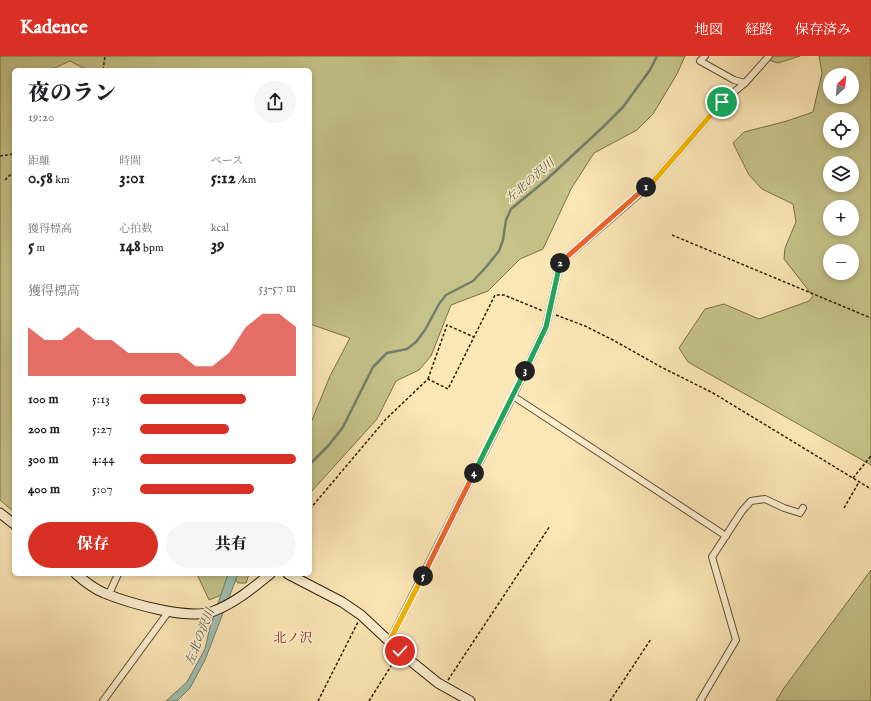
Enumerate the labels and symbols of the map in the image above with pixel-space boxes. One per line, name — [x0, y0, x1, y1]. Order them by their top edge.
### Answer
north arrow — [823, 68, 859, 104]
pin — [705, 85, 739, 119]
water label: 左北の沢川 — [502, 154, 559, 206]
pin: 1 — [636, 177, 656, 197]
pin: 2 — [550, 253, 570, 273]
pin: 3 — [515, 361, 535, 381]
pin: 4 — [464, 463, 484, 483]
pin: 5 — [413, 566, 433, 586]
water label: 左北の沢川 — [182, 604, 218, 668]
district label: 北ノ沢 — [273, 630, 313, 647]
pin — [383, 634, 417, 668]

